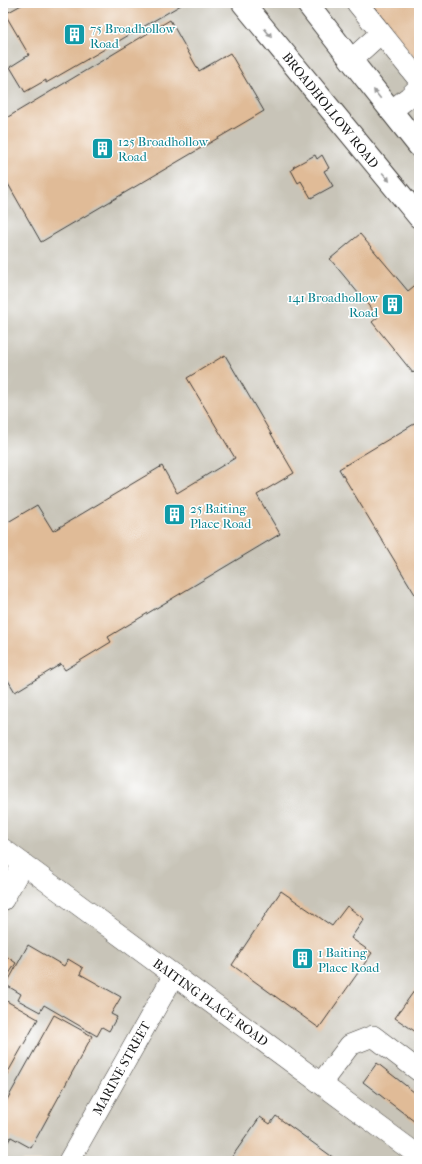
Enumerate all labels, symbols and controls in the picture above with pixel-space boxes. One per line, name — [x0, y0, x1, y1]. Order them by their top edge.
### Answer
place label: 75 Broadhollow Road — [90, 21, 175, 51]
building icon: 75 Broadhollow Road — [61, 22, 87, 48]
one-way arrow — [264, 28, 273, 39]
street label: BROADHOLLOW ROAD — [279, 49, 382, 171]
one-way arrow — [373, 88, 382, 99]
place label: 125 Broadhollow Road — [118, 134, 208, 164]
building icon: 125 Broadhollow Road — [89, 135, 115, 161]
one-way arrow — [382, 171, 391, 182]
place label: 141 Broadhollow Road — [288, 290, 379, 320]
building icon: 141 Broadhollow Road — [380, 291, 406, 317]
place label: 25 Baiting Place Road — [190, 501, 252, 531]
building icon: 25 Baiting Place Road — [161, 502, 187, 528]
place label: 1 Baiting Place Road — [318, 945, 380, 975]
building icon: 1 Baiting Place Road — [289, 946, 315, 972]
street label: BAITING PLACE ROAD — [150, 956, 271, 1049]
street label: MARINE STREET — [89, 1019, 154, 1118]

